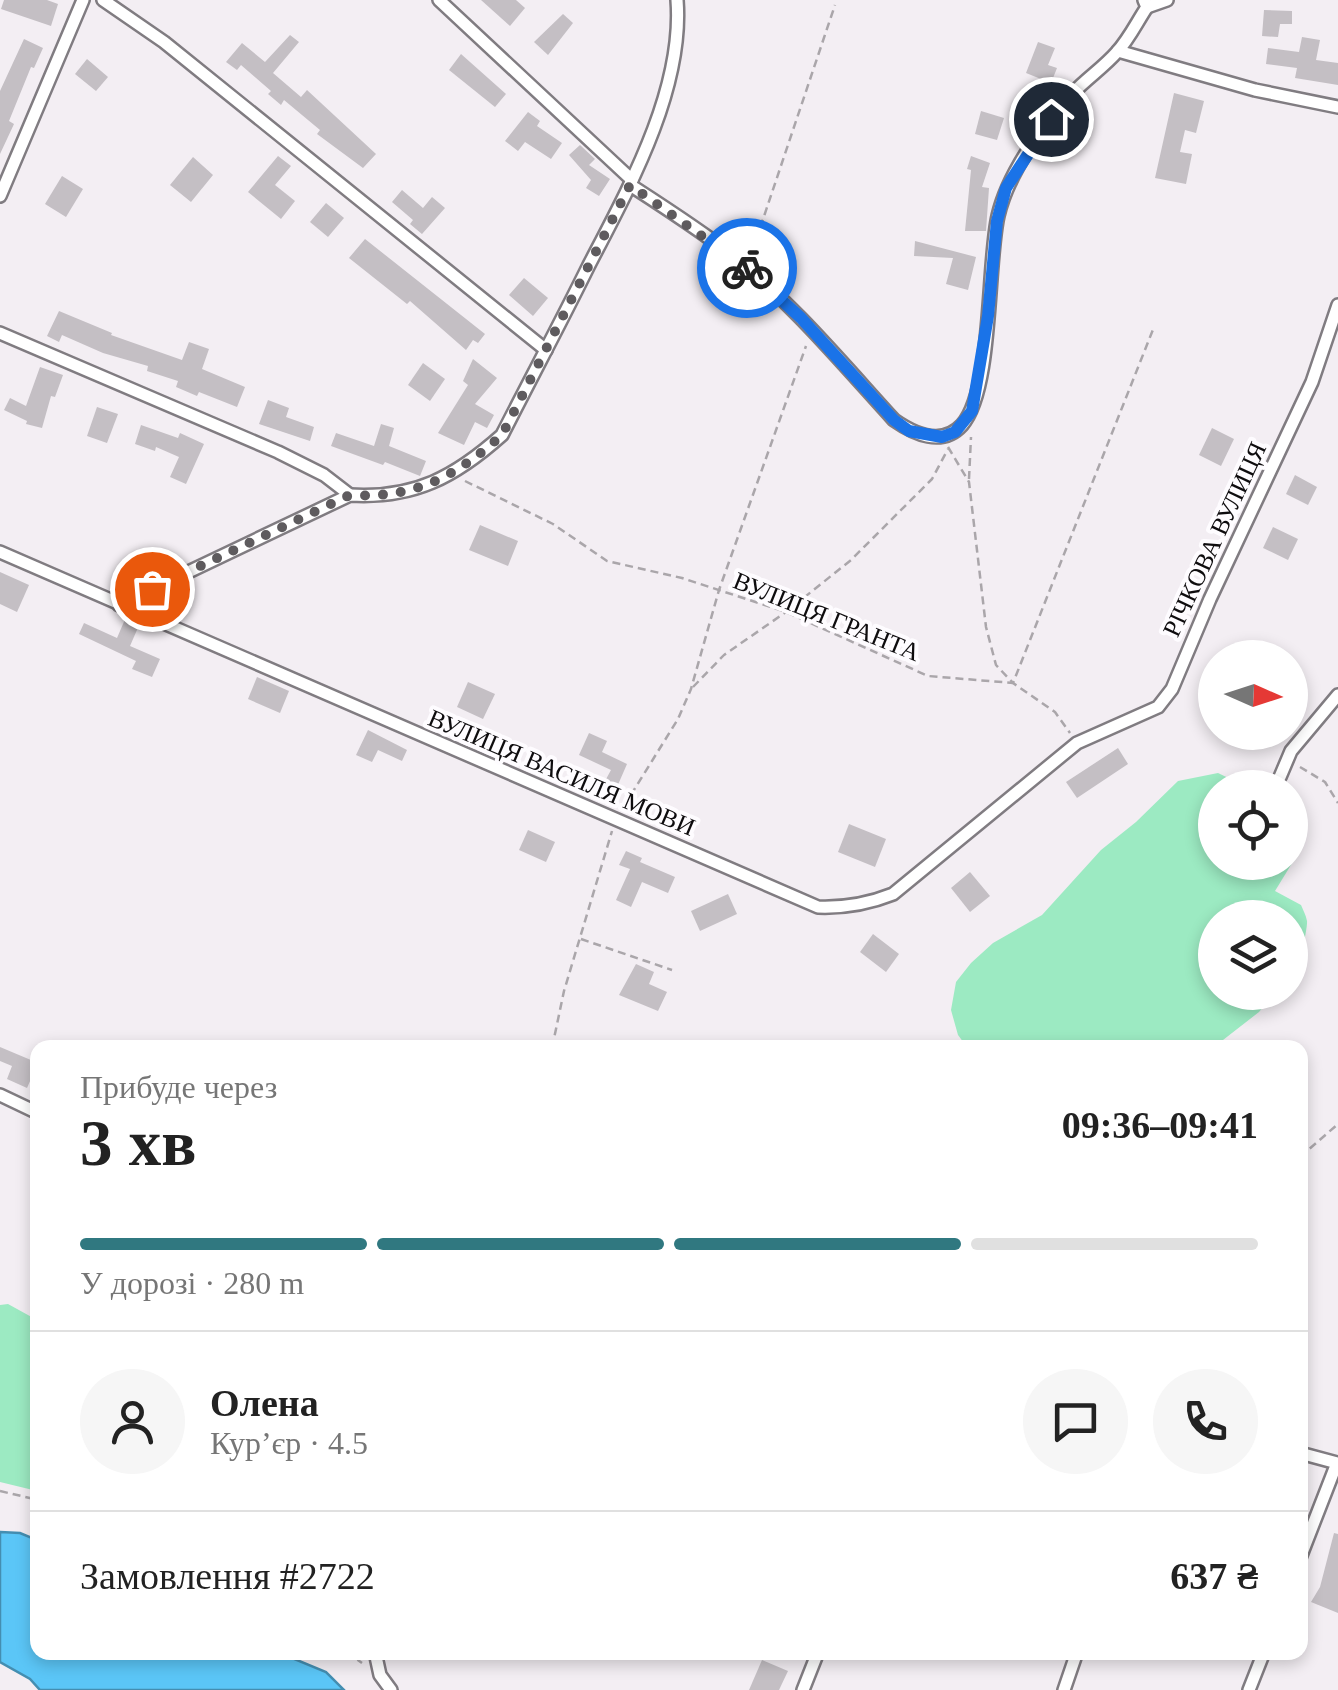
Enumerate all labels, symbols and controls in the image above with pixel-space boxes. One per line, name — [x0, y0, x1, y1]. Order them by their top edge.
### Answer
pin — [1009, 77, 1094, 162]
icon: home — [1024, 92, 1079, 147]
courier — [697, 218, 797, 318]
icon: bike — [720, 241, 775, 296]
street label: РІЧКОВА ВУЛИЦЯ — [1158, 438, 1271, 641]
pin — [110, 547, 195, 632]
icon: bag — [125, 562, 180, 617]
street label: ВУЛИЦЯ ГРАНТА — [730, 567, 924, 666]
north arrow — [1198, 640, 1308, 750]
map controls — [1198, 640, 1308, 1010]
street label: ВУЛИЦЯ ВАСИЛЯ МОВИ — [424, 704, 699, 841]
button: locate — [1198, 770, 1308, 880]
button: layers — [1198, 900, 1308, 1010]
text: Прибуде через — [80, 1069, 277, 1105]
text: 09:36–09:41 — [1062, 1104, 1258, 1146]
text: 3 хв — [80, 1107, 196, 1179]
text: У дорозі · 280 m — [80, 1265, 304, 1301]
button: person — [80, 1369, 185, 1474]
button: chat — [1023, 1369, 1128, 1474]
button: phone — [1153, 1369, 1258, 1474]
text: Олена — [210, 1382, 319, 1424]
text: Кур’єр · 4.5 — [210, 1425, 368, 1461]
text: Замовлення #2722 — [80, 1555, 375, 1597]
text: 637 ₴ — [1170, 1555, 1258, 1597]

